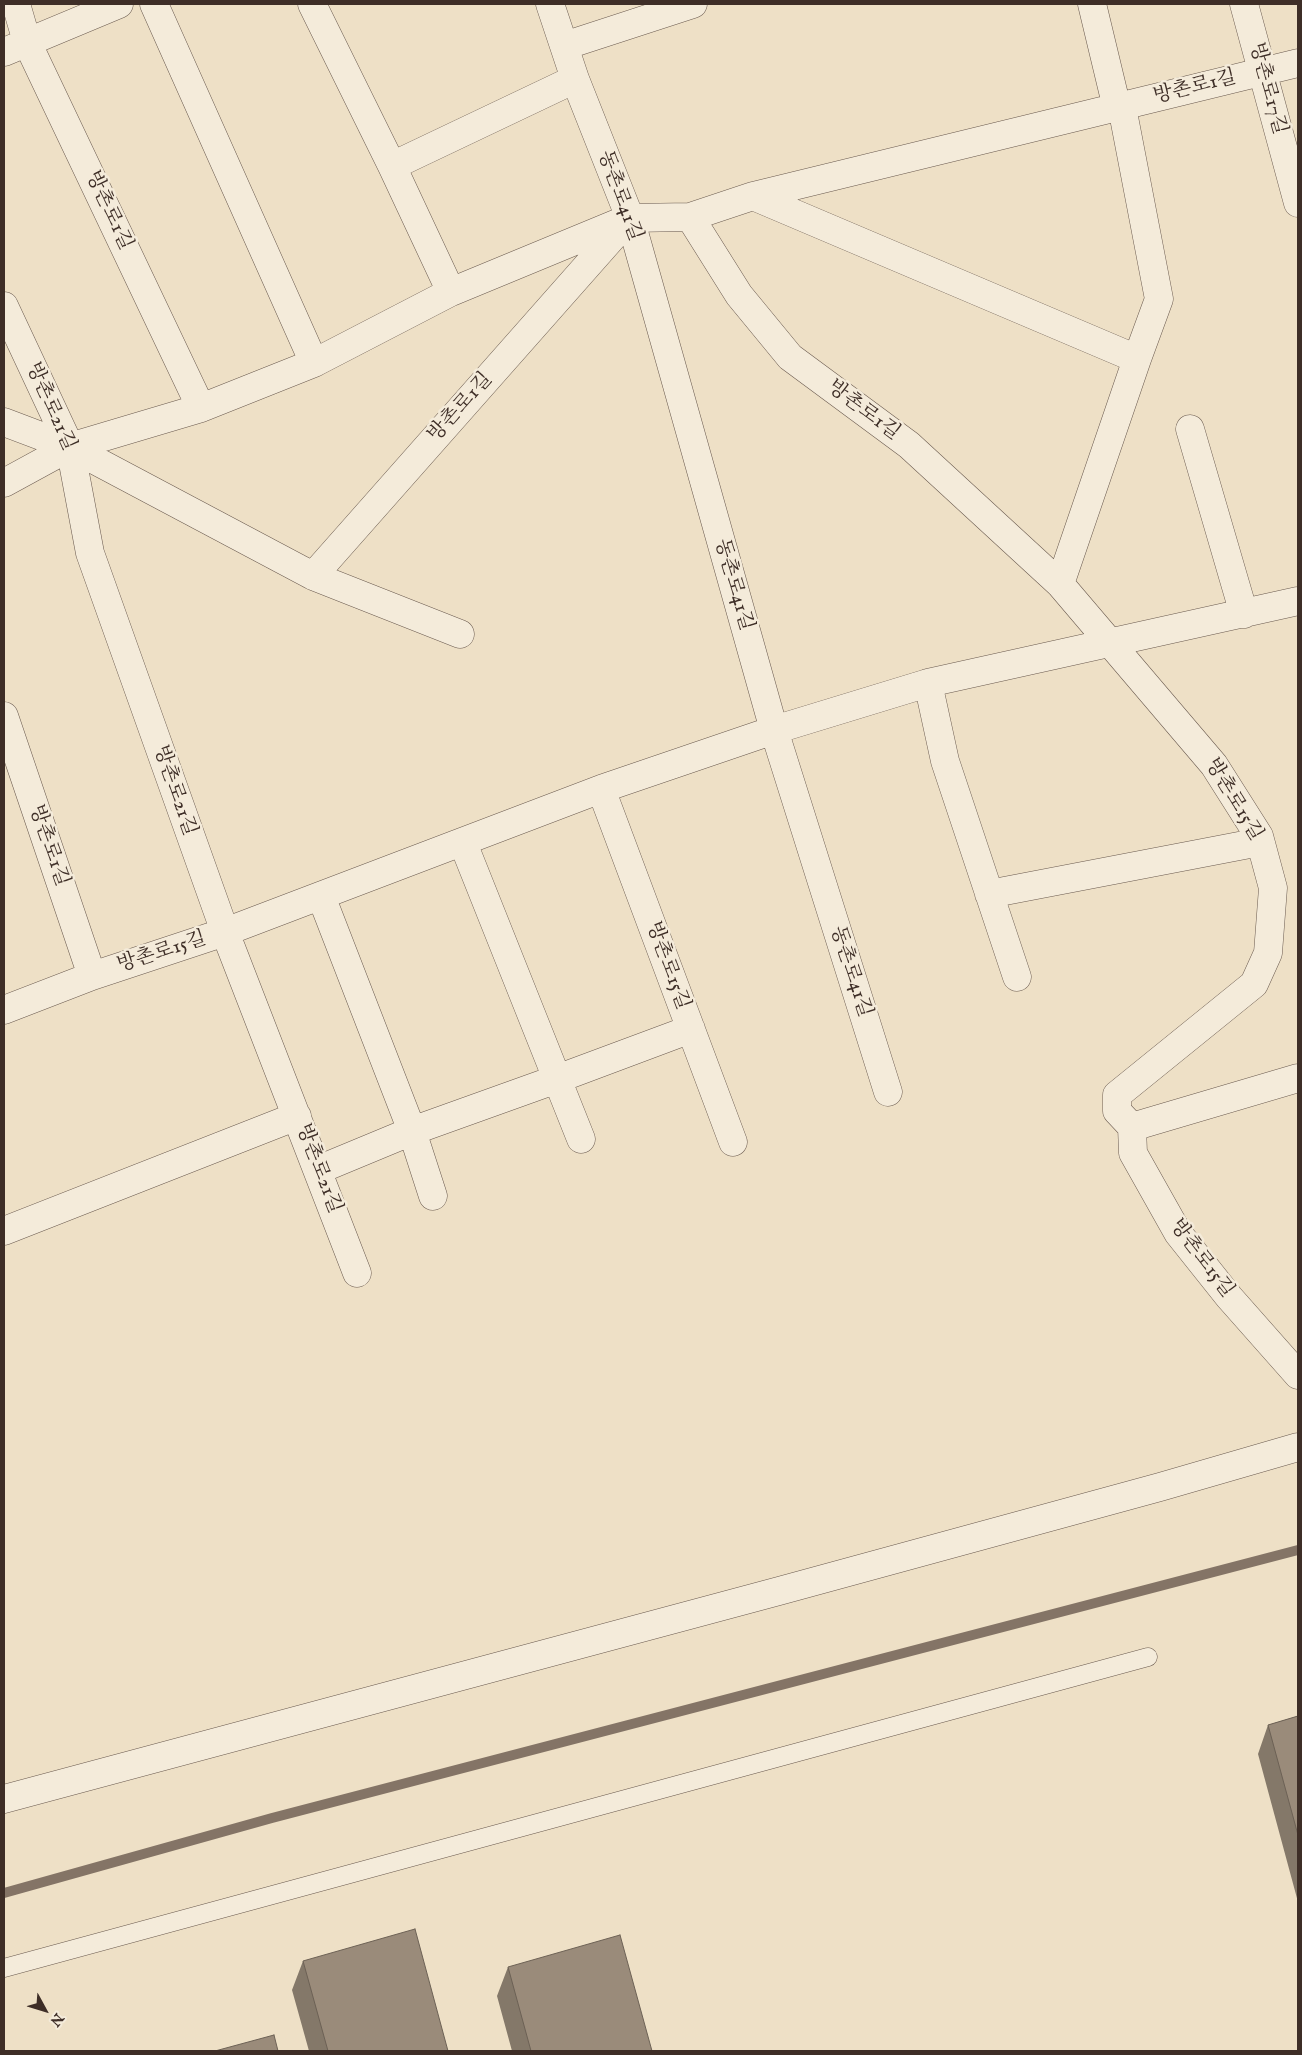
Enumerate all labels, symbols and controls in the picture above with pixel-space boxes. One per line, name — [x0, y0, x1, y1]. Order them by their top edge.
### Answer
street label: 방촌로17길 — [1243, 40, 1291, 138]
street label: 방촌로1길 — [1151, 66, 1239, 110]
street label: 동촌로41길 — [592, 147, 646, 245]
street label: 방촌로1길 — [79, 168, 137, 254]
street label: 방촌로21길 — [20, 359, 80, 455]
street label: 방촌로1길 — [424, 368, 498, 448]
street label: 방촌로1길 — [822, 376, 904, 446]
street label: 동촌로41길 — [708, 536, 758, 634]
street label: 방촌로21길 — [147, 743, 201, 839]
street label: 방촌로15길 — [1199, 754, 1267, 846]
street label: 방촌로1길 — [23, 802, 73, 890]
street label: 방촌로15길 — [640, 919, 694, 1013]
street label: 동촌로41길 — [824, 923, 876, 1021]
street label: 방촌로15길 — [115, 927, 209, 979]
street label: 방촌로21길 — [290, 1121, 346, 1217]
street label: 방촌로15길 — [1164, 1215, 1238, 1303]
north arrow — [20, 1985, 70, 2035]
text: N — [46, 2009, 67, 2030]

